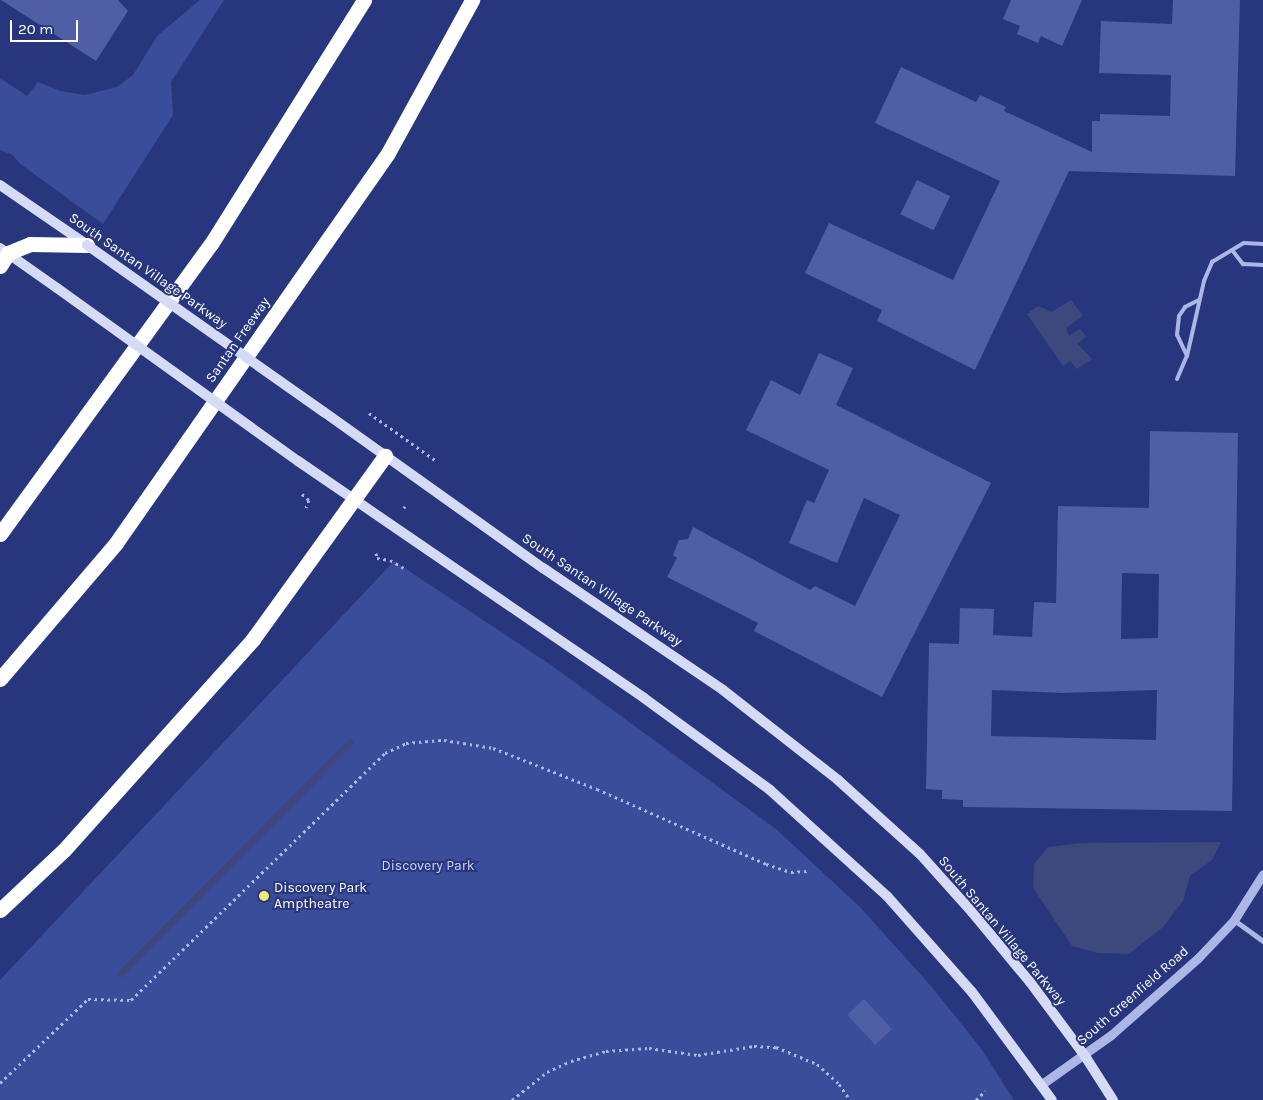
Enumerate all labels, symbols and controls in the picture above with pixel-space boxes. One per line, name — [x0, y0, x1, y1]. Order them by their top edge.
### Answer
scale bar — [12, 10, 80, 42]
text: 20 m — [18, 20, 53, 38]
street label: South Santan Village Parkway — [65, 210, 231, 332]
street label: Santan Freeway — [202, 294, 274, 386]
street label: South Santan Village Parkway — [519, 530, 685, 650]
street label: South Santan Village Parkway — [935, 853, 1069, 1009]
park label: Discovery Park — [381, 858, 475, 874]
place label: Discovery Park Amptheatre — [274, 880, 367, 912]
marker: Discovery Park Amptheatre — [258, 890, 270, 902]
street label: South Greenfield Road — [1074, 943, 1192, 1049]

